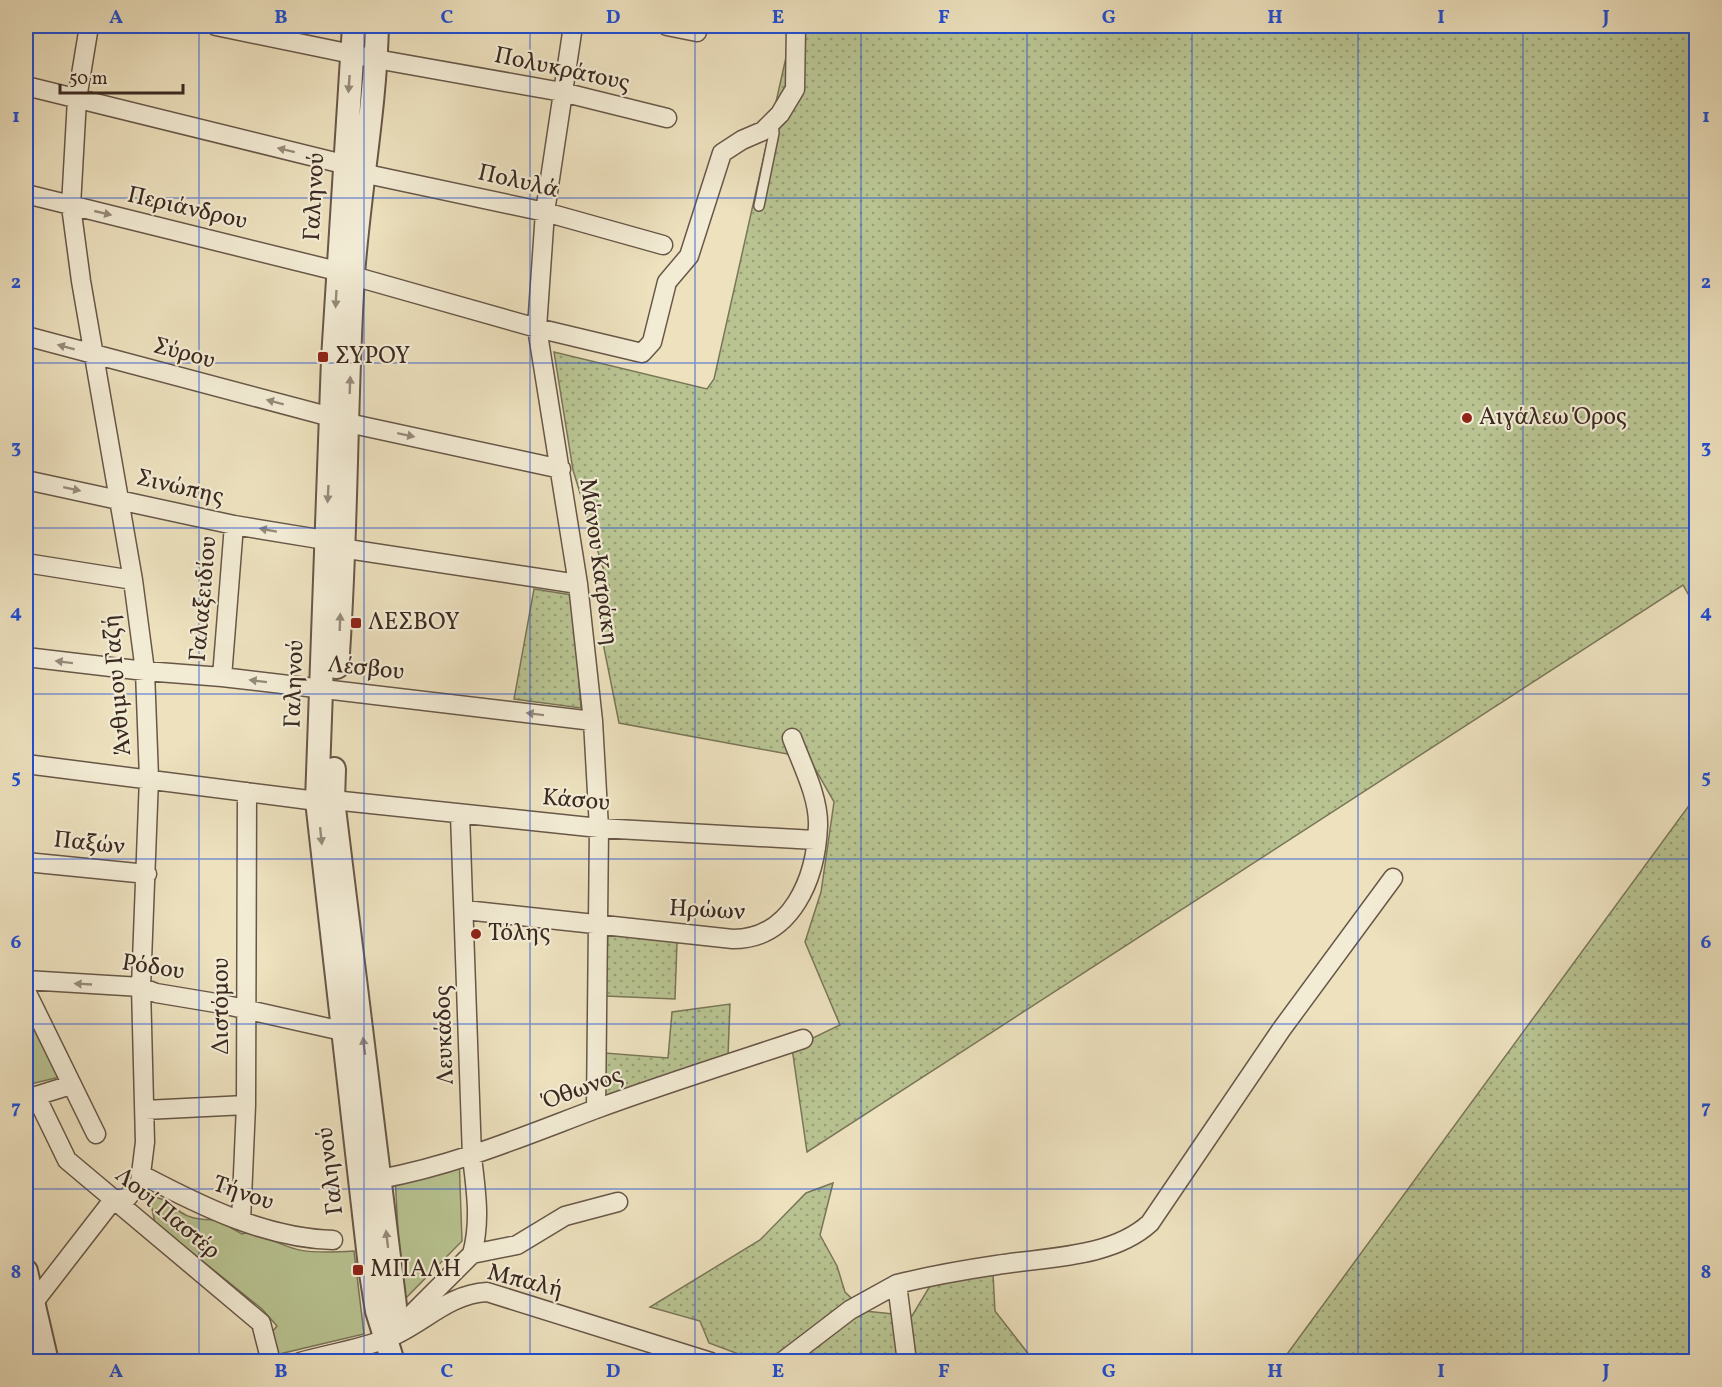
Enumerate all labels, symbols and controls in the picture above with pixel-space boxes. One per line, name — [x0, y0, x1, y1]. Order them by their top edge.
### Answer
text: A — [109, 4, 123, 32]
text: B — [274, 4, 288, 32]
text: C — [441, 4, 454, 32]
text: D — [606, 4, 620, 32]
text: E — [772, 4, 784, 32]
text: F — [938, 4, 950, 32]
text: G — [1102, 4, 1116, 32]
text: H — [1267, 4, 1283, 32]
text: I — [1437, 4, 1445, 32]
text: J — [1601, 4, 1610, 32]
street label: Πολυκράτους — [491, 39, 633, 101]
scale bar — [60, 57, 183, 95]
text: 50 m — [69, 67, 108, 92]
one-way arrow — [344, 74, 354, 93]
text: 1 — [12, 103, 20, 131]
text: 1 — [1702, 103, 1710, 131]
one-way arrow — [277, 144, 296, 154]
street label: Γαληνού — [296, 152, 334, 242]
street label: Πολυλά — [474, 156, 562, 208]
street label: Περιάνδρου — [124, 179, 250, 239]
one-way arrow — [93, 209, 112, 219]
text: 2 — [11, 269, 21, 297]
text: 2 — [1701, 269, 1711, 297]
one-way arrow — [331, 290, 340, 309]
street label: Σύρου — [149, 329, 219, 379]
place label: ΣΥΡΟΥ — [335, 340, 410, 374]
one-way arrow — [57, 342, 75, 352]
marker: ΣΥΡΟΥ — [316, 350, 330, 364]
one-way arrow — [345, 376, 354, 395]
one-way arrow — [265, 397, 283, 406]
place label: Αιγάλεω Όρος — [1479, 401, 1627, 435]
marker: Αιγάλεω Όρος — [1460, 411, 1474, 425]
one-way arrow — [396, 431, 415, 441]
text: 3 — [11, 434, 21, 462]
text: 3 — [1701, 434, 1711, 462]
street label: Σινώπης — [133, 461, 227, 515]
street label: Μάνου Κατράκη — [569, 476, 627, 648]
one-way arrow — [63, 485, 82, 495]
one-way arrow — [323, 485, 332, 504]
one-way arrow — [258, 526, 277, 535]
street label: Γαλαξειδίου — [182, 535, 226, 663]
text: 4 — [10, 599, 22, 627]
text: 4 — [1700, 599, 1712, 627]
place label: ΛΕΣΒΟΥ — [368, 606, 460, 640]
one-way arrow — [336, 612, 345, 631]
street label: Άνθιμου Γαζή — [95, 613, 141, 757]
marker: ΛΕΣΒΟΥ — [349, 616, 363, 630]
street label: Γαληνού — [276, 639, 314, 729]
street label: Λέσβου — [326, 648, 406, 690]
one-way arrow — [54, 657, 73, 666]
one-way arrow — [248, 676, 267, 686]
one-way arrow — [525, 709, 544, 718]
text: 5 — [11, 764, 21, 792]
text: 5 — [1701, 764, 1711, 792]
street label: Κάσου — [541, 781, 611, 821]
street label: Παξών — [52, 823, 127, 865]
one-way arrow — [316, 826, 325, 845]
street label: Ηρώων — [668, 892, 746, 930]
place label: Τόλης — [488, 917, 550, 951]
marker: Τόλης — [469, 927, 483, 941]
text: 6 — [11, 929, 22, 957]
text: 6 — [1701, 929, 1712, 957]
street label: Ρόδου — [119, 946, 187, 990]
street label: Διστόμου — [205, 958, 239, 1054]
one-way arrow — [74, 979, 93, 988]
street label: Λευκάδος — [426, 984, 464, 1086]
one-way arrow — [359, 1036, 369, 1055]
street label: Όθωνος — [537, 1059, 628, 1120]
text: 7 — [11, 1094, 21, 1122]
text: 7 — [1701, 1094, 1711, 1122]
street label: Γαληνού — [309, 1125, 353, 1217]
street label: Λουί Παστέρ — [107, 1160, 227, 1268]
street label: Τήνου — [208, 1168, 278, 1220]
one-way arrow — [382, 1230, 392, 1249]
place label: ΜΠΑΛΗ — [370, 1253, 461, 1287]
street label: Μπαλή — [484, 1256, 566, 1308]
text: 8 — [11, 1259, 21, 1287]
text: 8 — [1701, 1259, 1711, 1287]
marker: ΜΠΑΛΗ — [351, 1263, 365, 1277]
text: A — [109, 1358, 123, 1386]
text: B — [274, 1358, 288, 1386]
text: C — [441, 1358, 454, 1386]
text: D — [606, 1358, 620, 1386]
text: E — [772, 1358, 784, 1386]
text: F — [938, 1358, 950, 1386]
text: G — [1102, 1358, 1116, 1386]
text: H — [1267, 1358, 1283, 1386]
text: I — [1437, 1358, 1445, 1386]
text: J — [1601, 1358, 1610, 1386]

